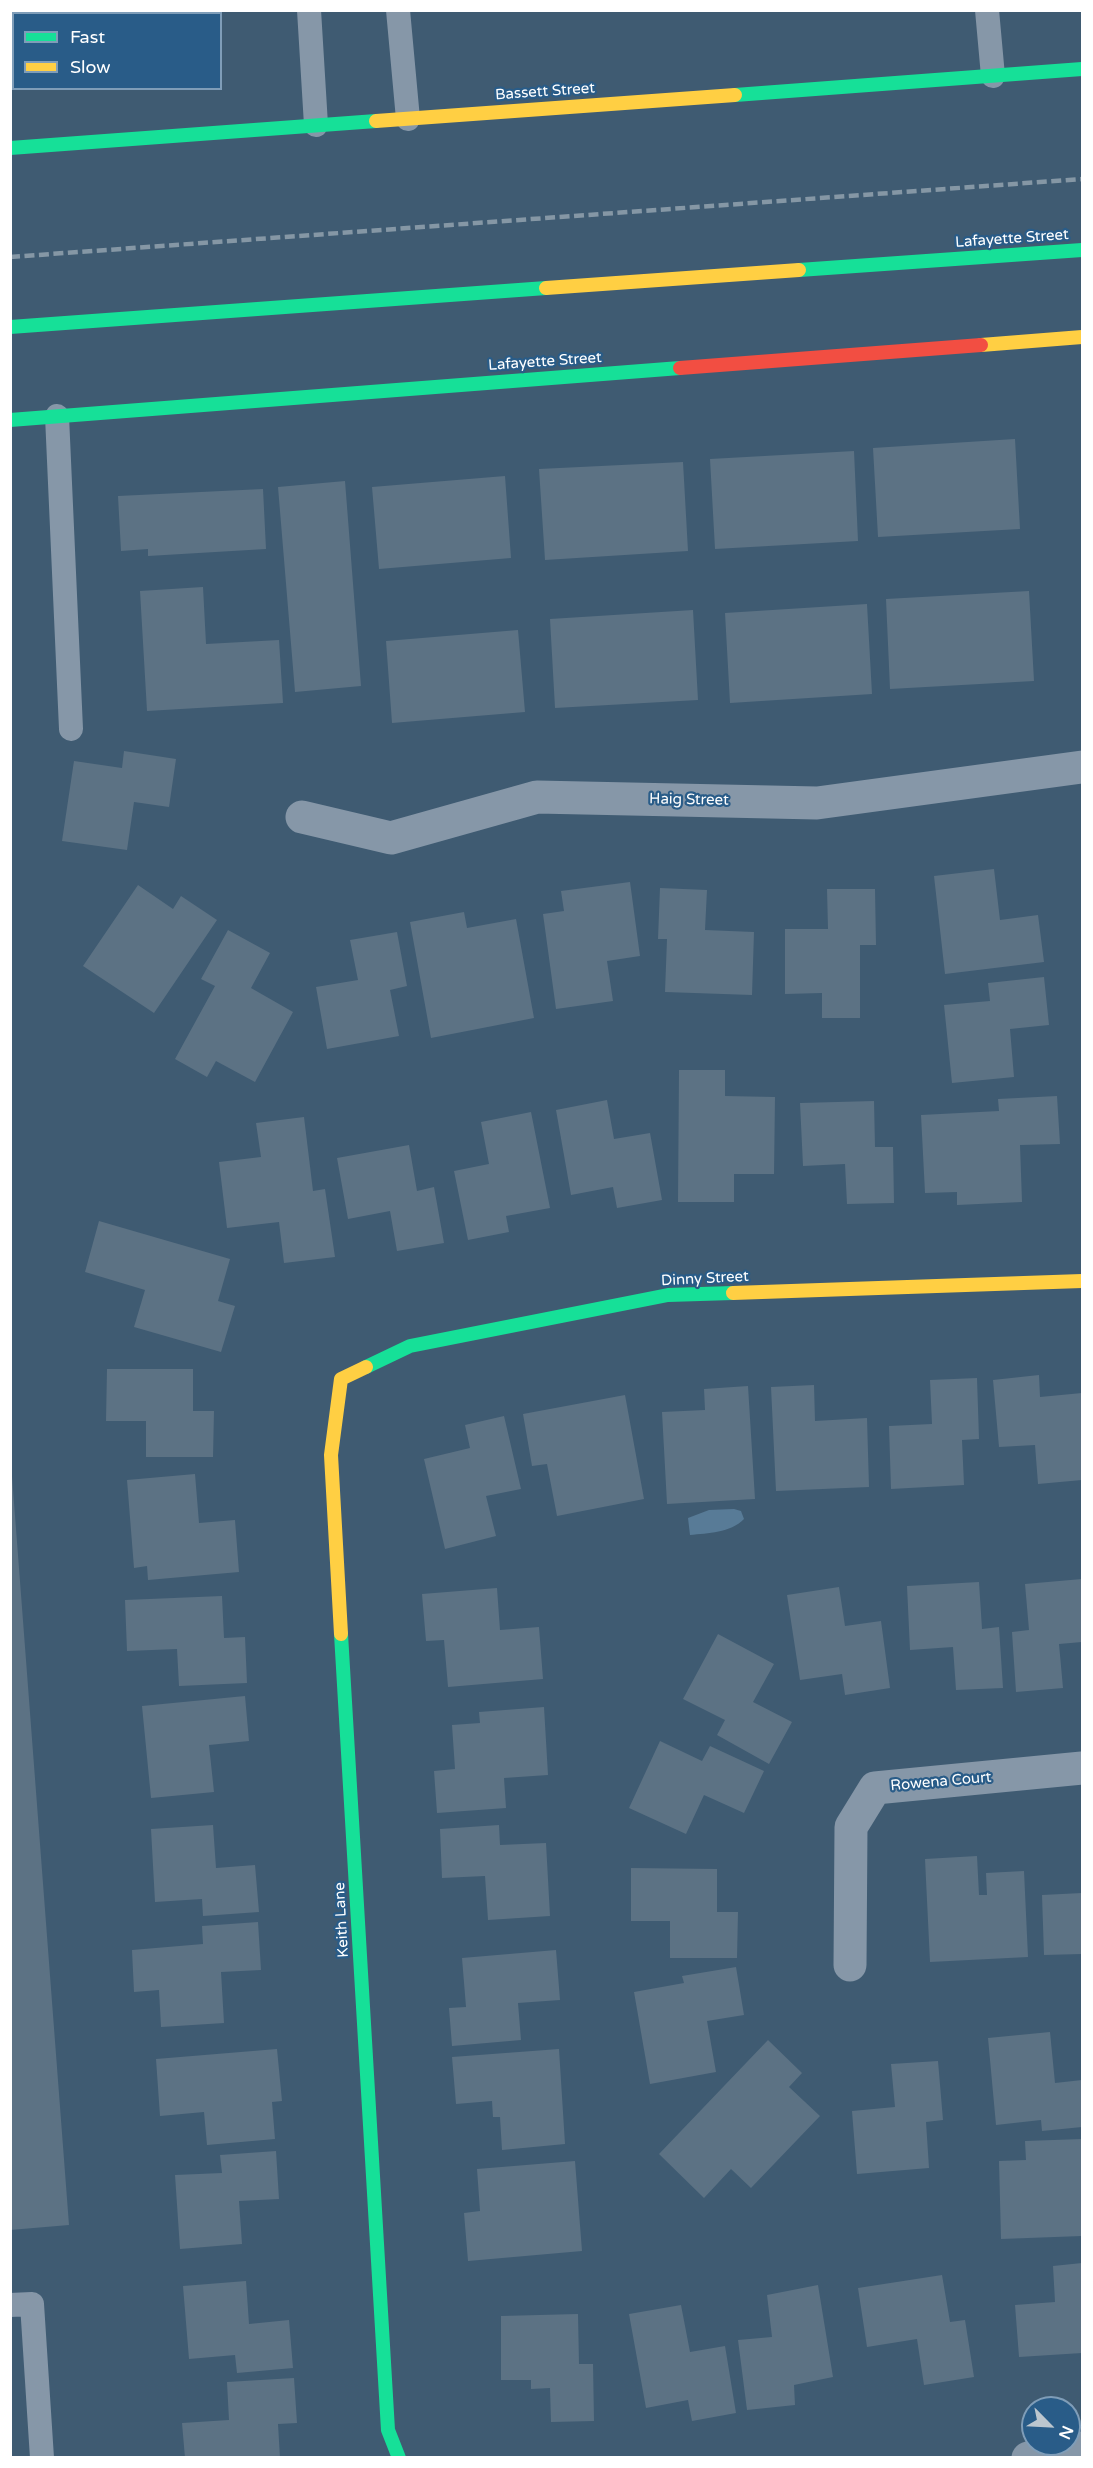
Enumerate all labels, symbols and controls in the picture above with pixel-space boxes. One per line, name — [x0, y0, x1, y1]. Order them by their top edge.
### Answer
legend — [12, 12, 222, 90]
text: Fast — [70, 26, 105, 48]
text: Slow — [70, 56, 111, 78]
street label: Bassett Street — [495, 80, 595, 104]
street label: Lafayette Street — [955, 226, 1069, 252]
street label: Lafayette Street — [488, 349, 602, 375]
street label: Haig Street — [649, 790, 729, 810]
street label: Dinny Street — [661, 1268, 749, 1290]
street label: Rowena Court — [890, 1769, 992, 1795]
street label: Keith Lane — [331, 1882, 353, 1958]
north arrow — [1021, 2396, 1081, 2456]
text: N — [1054, 2423, 1077, 2442]

